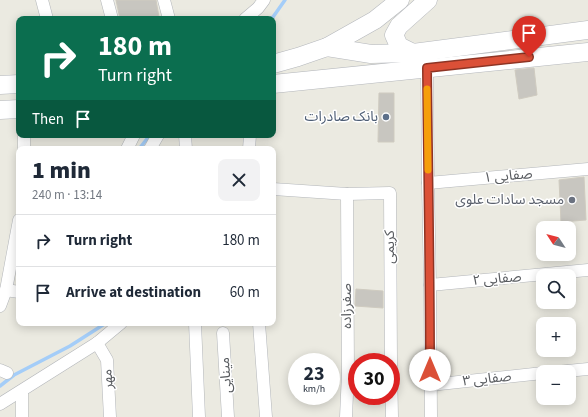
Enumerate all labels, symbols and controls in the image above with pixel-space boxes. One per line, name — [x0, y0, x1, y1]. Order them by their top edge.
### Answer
pin — [512, 16, 546, 57]
icon: arrive — [518, 22, 540, 44]
text: 180 m — [98, 26, 172, 66]
icon: right — [32, 32, 84, 84]
text: Turn right — [98, 63, 172, 88]
place label: بانک صادرات — [305, 107, 378, 127]
icon: arrive — [72, 108, 94, 130]
text: Then — [32, 109, 64, 130]
marker: بانک صادرات — [381, 112, 391, 122]
text: 1 min — [32, 153, 91, 188]
button: close — [218, 159, 260, 201]
street label: صفایی ۱ — [483, 164, 534, 188]
text: 240 m · 13:14 — [32, 186, 102, 204]
place label: مسجد سادات علوی — [455, 190, 564, 210]
marker: مسجد سادات علوی — [567, 195, 577, 205]
north arrow — [536, 221, 576, 261]
map controls — [536, 221, 576, 405]
icon: right — [32, 230, 54, 252]
text: Turn right — [66, 230, 132, 251]
text: 180 m — [222, 230, 260, 251]
street label: کریمی — [380, 230, 400, 264]
street label: صفایی ۲ — [472, 267, 523, 291]
button: search — [536, 269, 576, 309]
icon: arrive — [32, 282, 54, 304]
text: Arrive at destination — [66, 282, 201, 303]
text: 60 m — [230, 282, 260, 303]
street label: صفرزاده — [337, 283, 357, 329]
button: + — [536, 317, 576, 357]
position arrow — [409, 349, 451, 391]
speed limit sign: 30 — [348, 353, 400, 405]
street label: مینایی — [215, 356, 237, 394]
text: 23 — [303, 360, 325, 388]
button: − — [536, 365, 576, 405]
street label: صفایی ۳ — [462, 366, 513, 392]
street label: مهر — [97, 368, 119, 391]
text: km/h — [303, 382, 325, 396]

